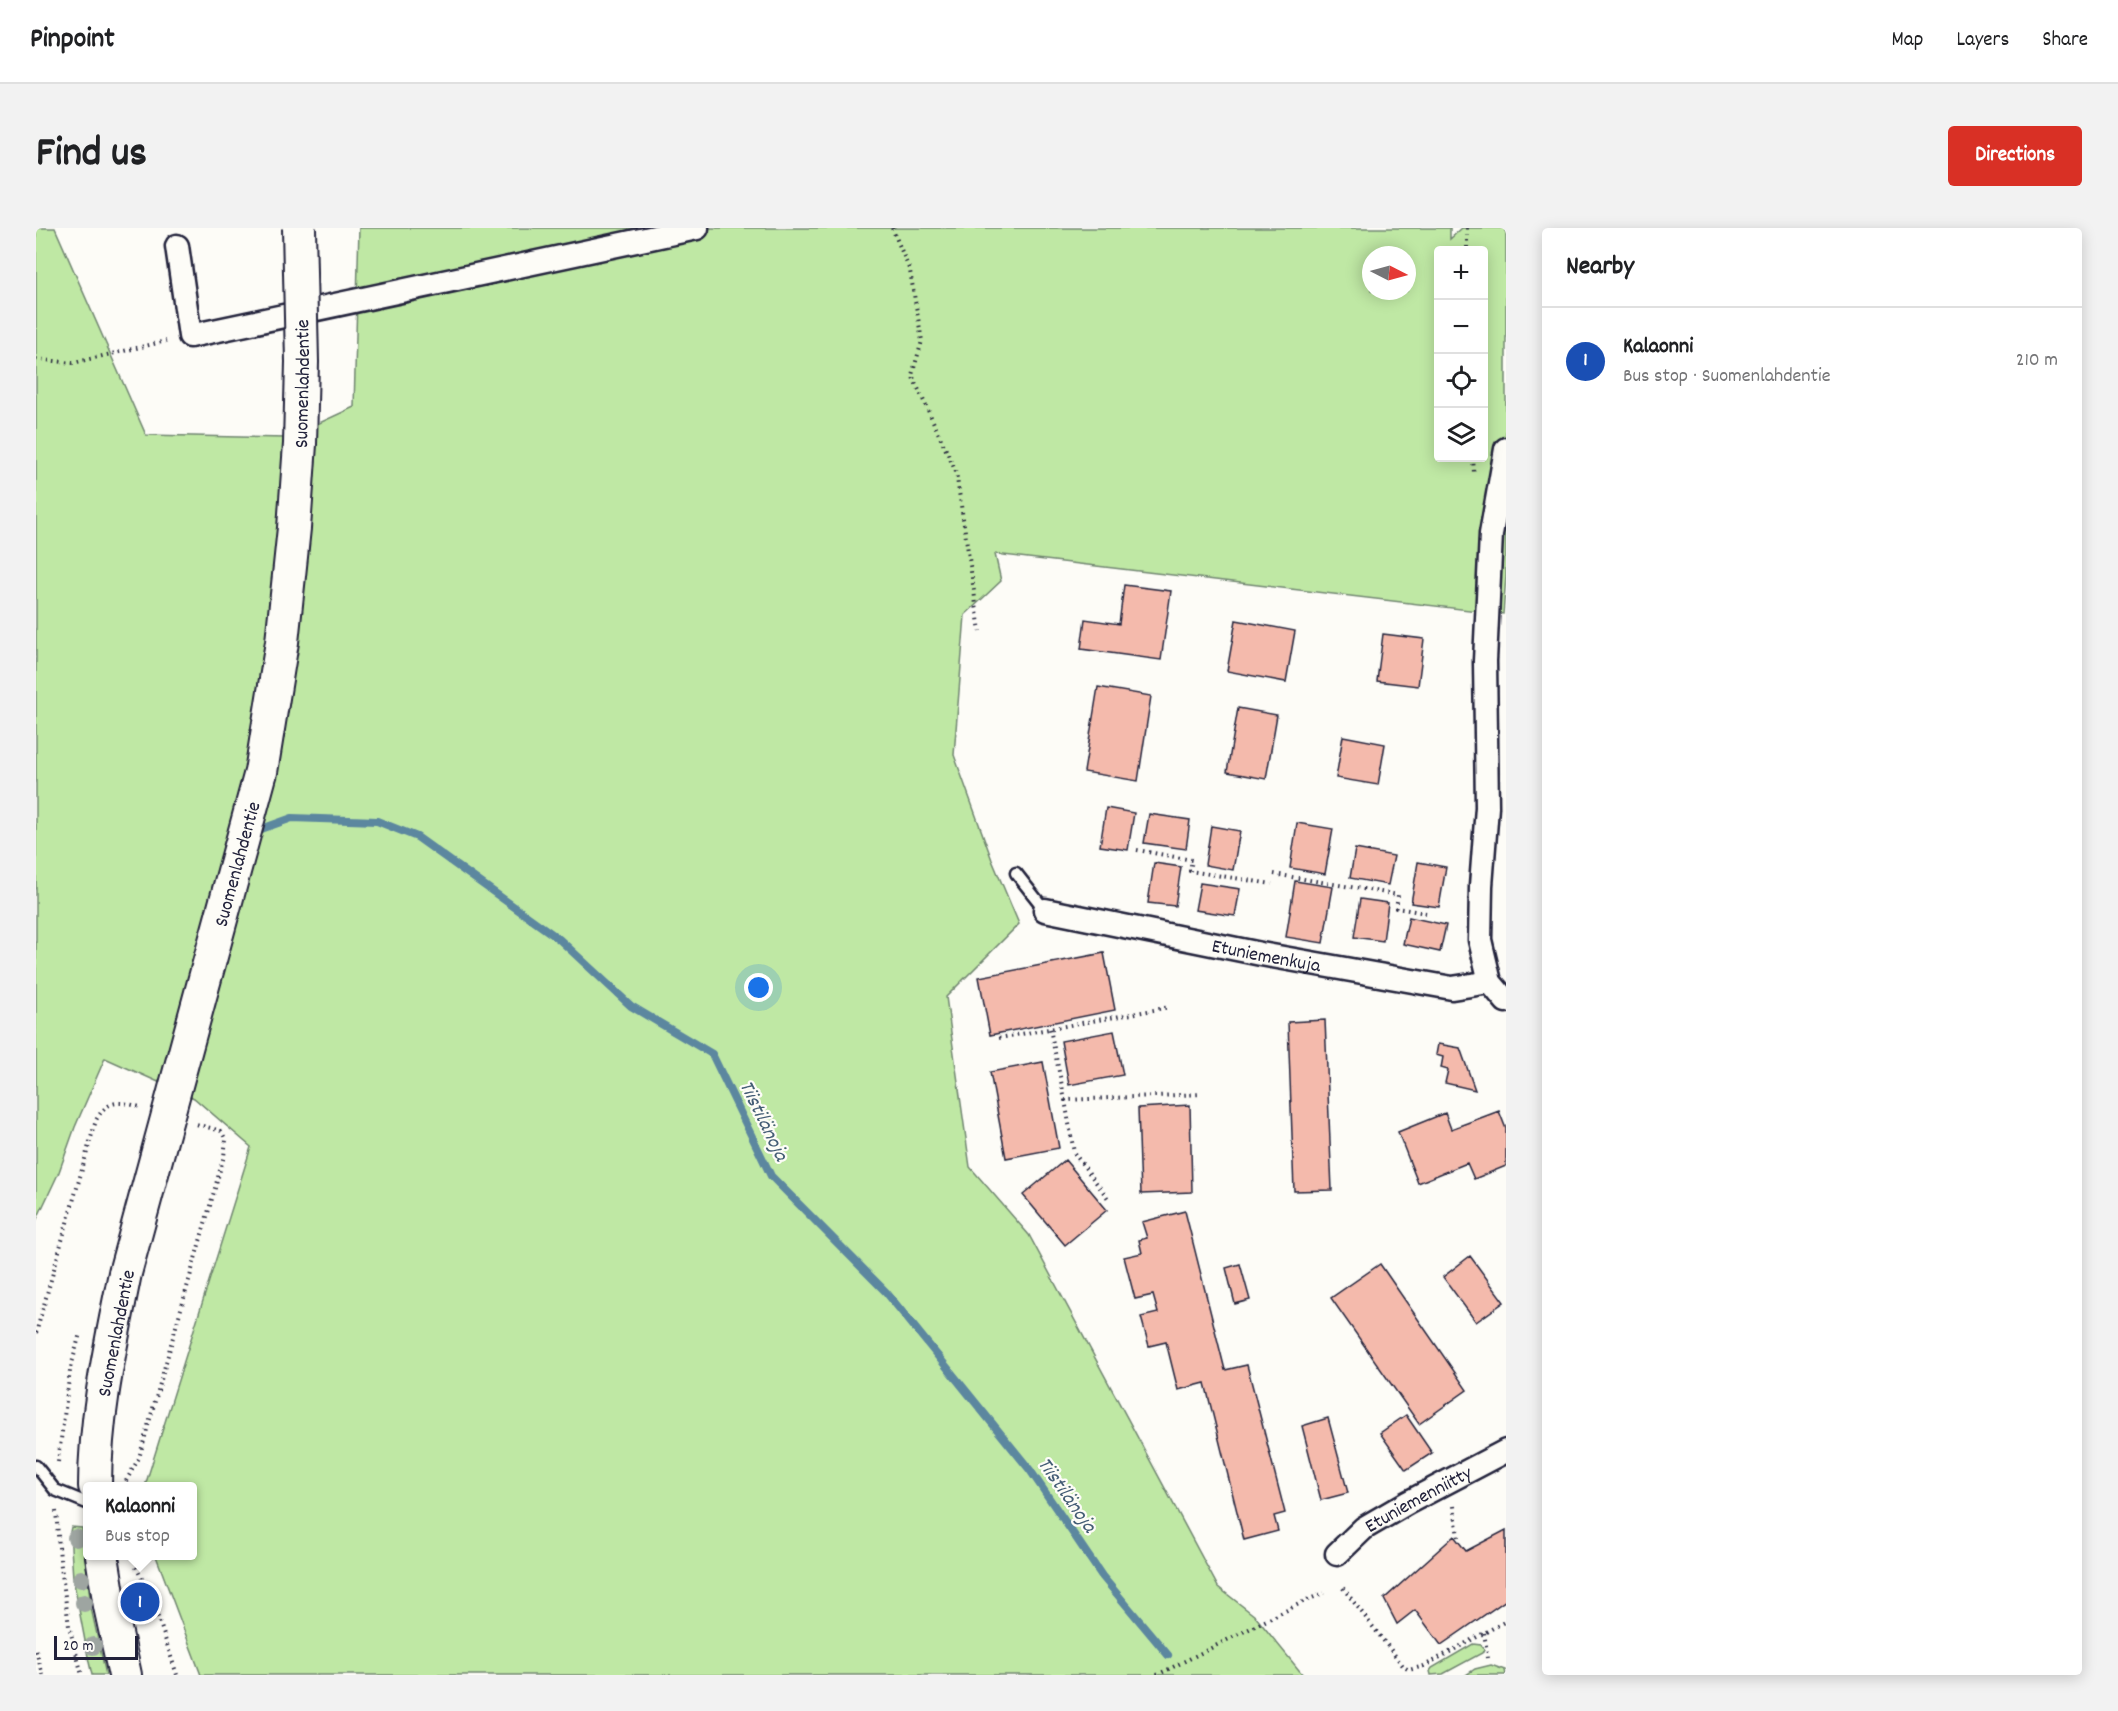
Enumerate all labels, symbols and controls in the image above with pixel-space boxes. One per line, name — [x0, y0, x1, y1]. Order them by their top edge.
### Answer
text: Pinpoint — [30, 21, 115, 61]
text: Map — [1892, 26, 1923, 56]
text: Layers — [1956, 26, 2009, 56]
text: Share — [2042, 26, 2088, 56]
text: Find us — [36, 126, 147, 186]
button: Directions — [1948, 126, 2082, 186]
north arrow — [1362, 246, 1416, 300]
map controls — [1434, 246, 1488, 462]
button: + — [1434, 246, 1488, 300]
text: Nearby — [1566, 249, 1634, 286]
button: − — [1434, 300, 1488, 354]
street label: Suomenlahdentie — [289, 319, 319, 448]
text: Kalaonni — [1623, 332, 1693, 363]
text: 1 — [1583, 347, 1588, 375]
text: 210 m — [2016, 347, 2058, 375]
button: locate — [1434, 354, 1488, 408]
text: Bus stop · Suomenlahdentie — [1623, 363, 1830, 391]
button: layers — [1434, 408, 1488, 462]
street label: Suomenlahdentie — [209, 799, 269, 930]
street label: Etuniemenkuja — [1209, 933, 1323, 981]
your location — [744, 973, 773, 1002]
water label: Tiistilänoja — [730, 1076, 795, 1168]
street label: Suomenlahdentie — [92, 1268, 144, 1399]
water label: Tiistilänoja — [1028, 1452, 1103, 1541]
street label: Etuniemenniitty — [1361, 1460, 1478, 1541]
popup — [83, 1482, 197, 1560]
text: Kalaonni — [105, 1492, 175, 1523]
text: Bus stop — [105, 1523, 170, 1551]
pin: 1 — [120, 1580, 160, 1624]
scale bar — [54, 1633, 138, 1660]
text: 20 m — [63, 1635, 93, 1658]

